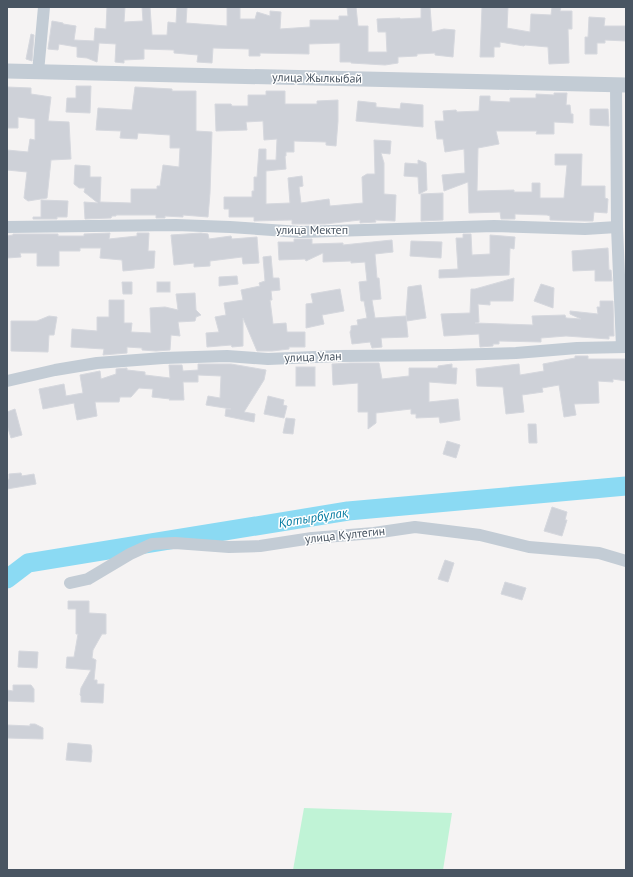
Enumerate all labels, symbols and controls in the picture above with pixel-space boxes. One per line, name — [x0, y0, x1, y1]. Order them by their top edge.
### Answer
street label: улица Жылкыбай — [272, 69, 362, 86]
street label: улица Мектеп — [276, 222, 348, 237]
street label: улица Улан — [284, 348, 342, 365]
water label: Қотырбұлақ — [277, 503, 350, 531]
street label: улица Култегин — [304, 523, 386, 546]

